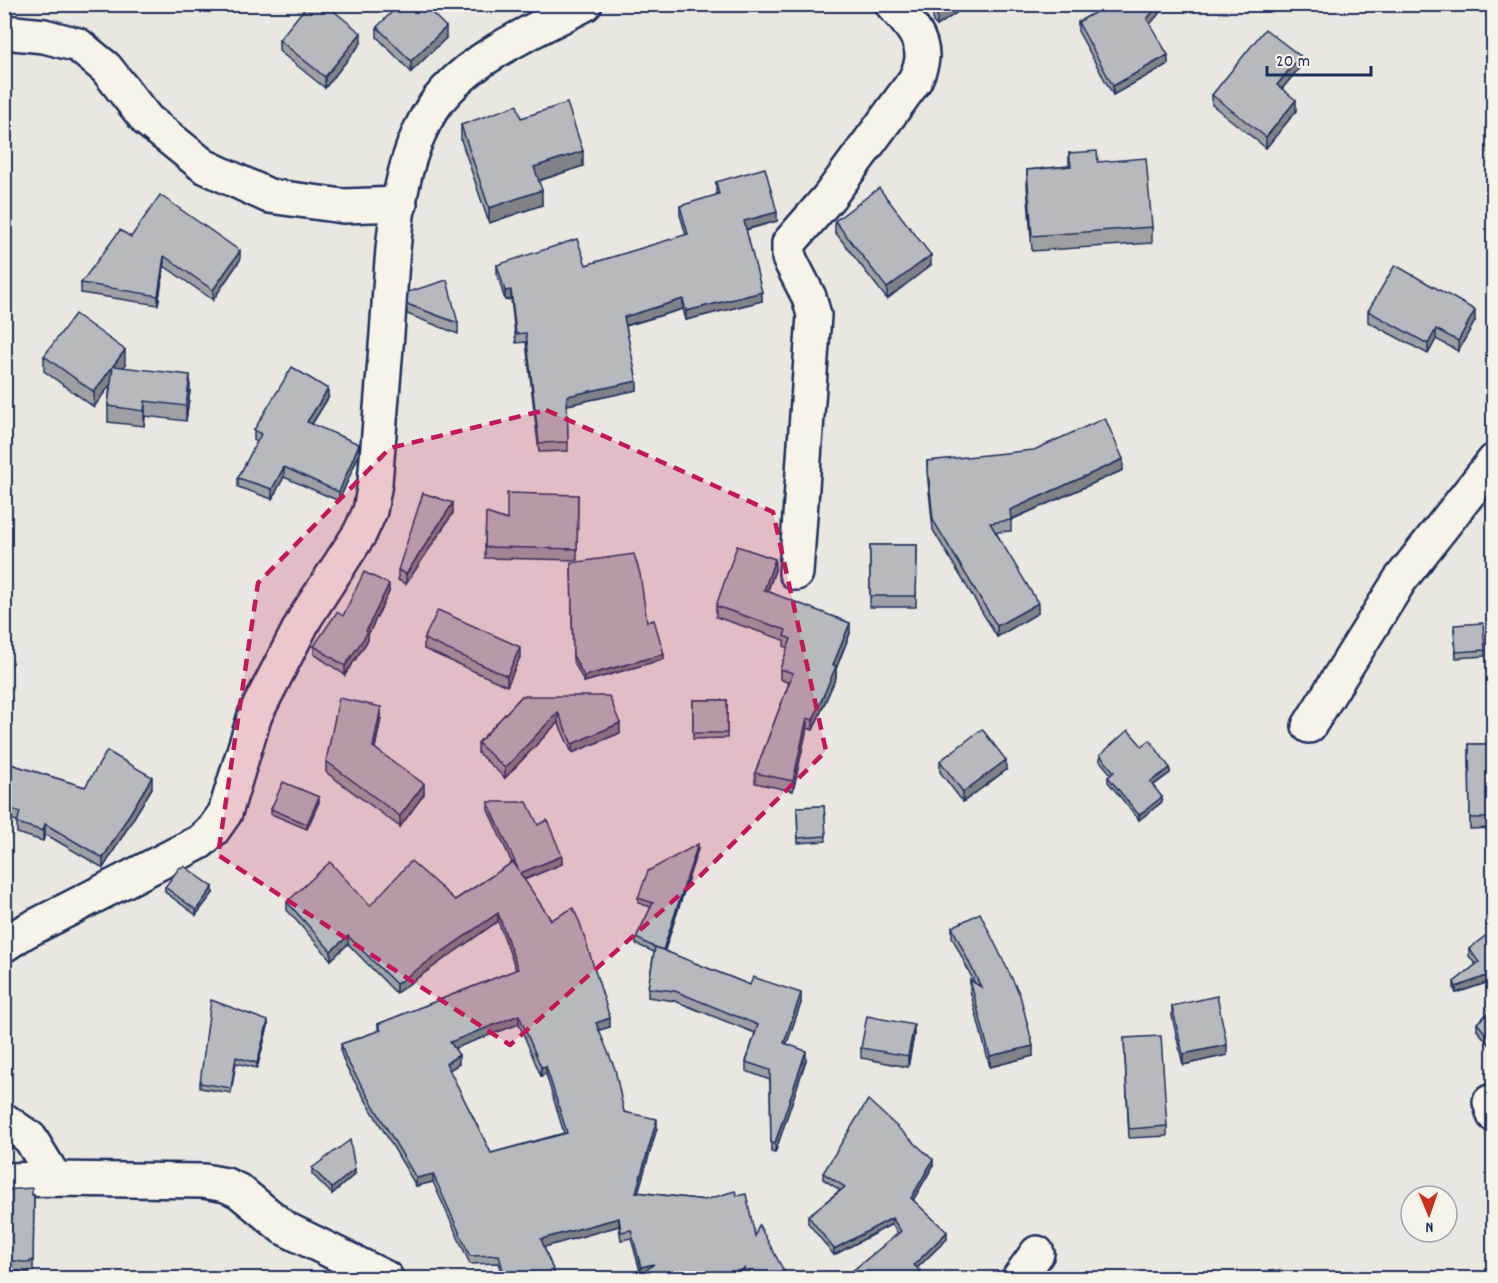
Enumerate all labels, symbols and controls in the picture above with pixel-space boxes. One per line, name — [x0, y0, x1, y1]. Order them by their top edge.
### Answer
scale bar — [1267, 39, 1370, 77]
text: 20 m — [1276, 50, 1310, 75]
north arrow — [1399, 1184, 1459, 1244]
text: N — [1425, 1215, 1434, 1238]

